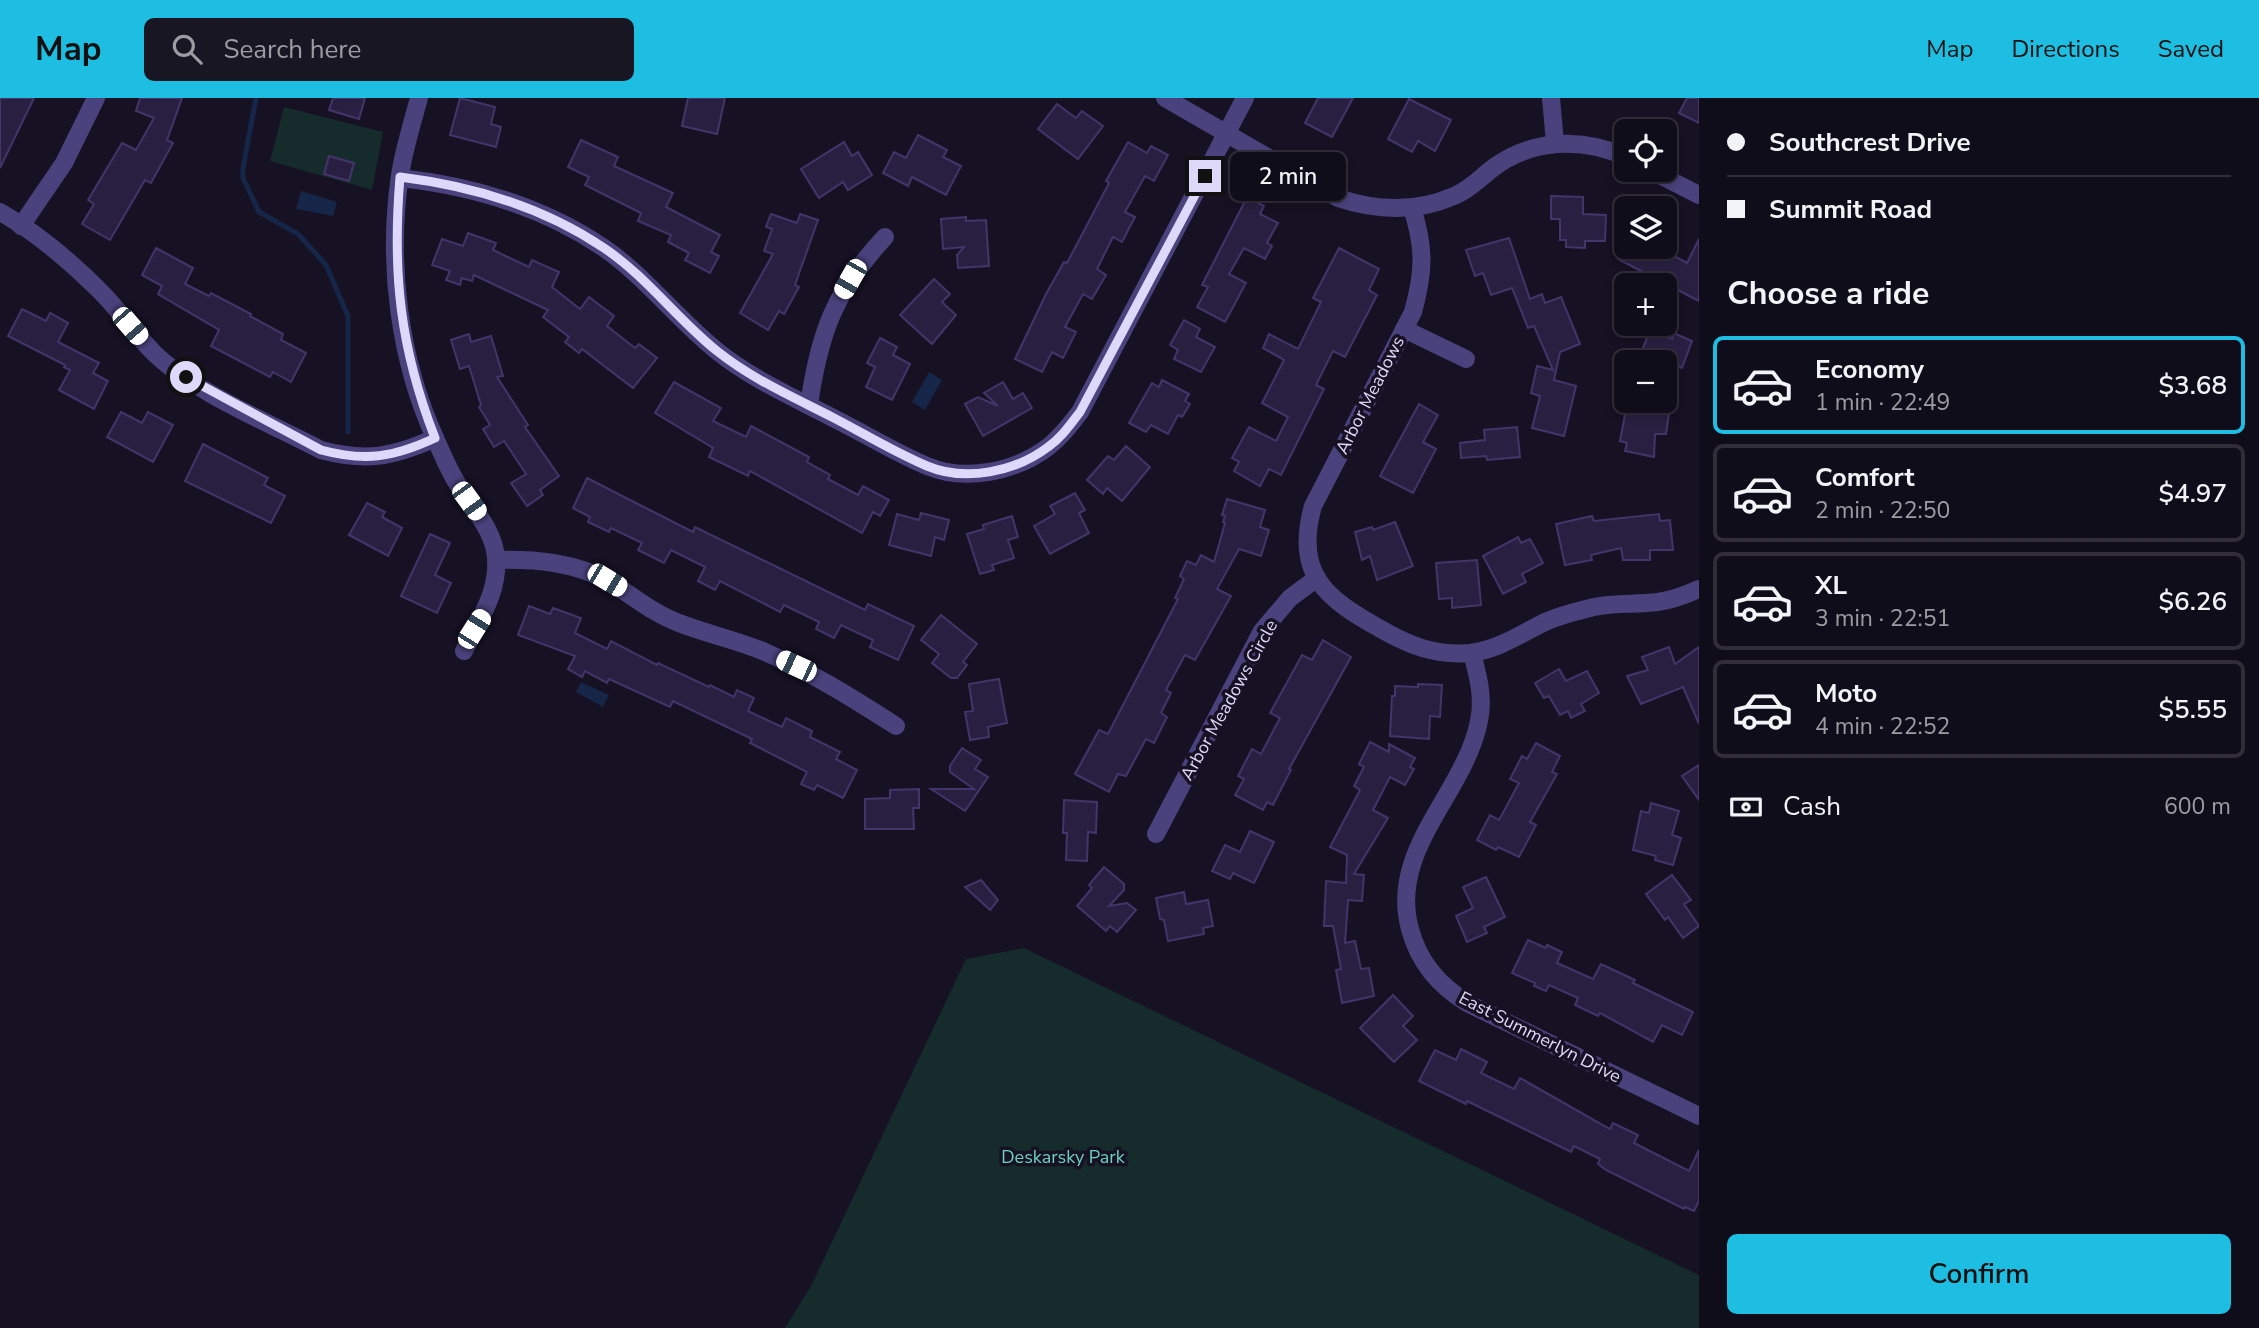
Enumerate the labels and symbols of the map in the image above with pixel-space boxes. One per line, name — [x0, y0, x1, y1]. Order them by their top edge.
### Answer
callout: 2 min — [1230, 152, 1345, 200]
route end — [1189, 160, 1221, 192]
car — [831, 256, 870, 302]
car — [109, 303, 152, 349]
street label: Arbor Meadows — [1330, 332, 1410, 458]
route start — [170, 361, 202, 393]
car — [449, 478, 490, 524]
car — [584, 560, 631, 600]
car — [454, 606, 495, 652]
street label: Arbor Meadows Circle — [1175, 615, 1283, 785]
car — [773, 648, 820, 684]
street label: East Summerlyn Drive — [1455, 986, 1625, 1088]
park label: Deskarsky Park — [1001, 1145, 1126, 1169]

